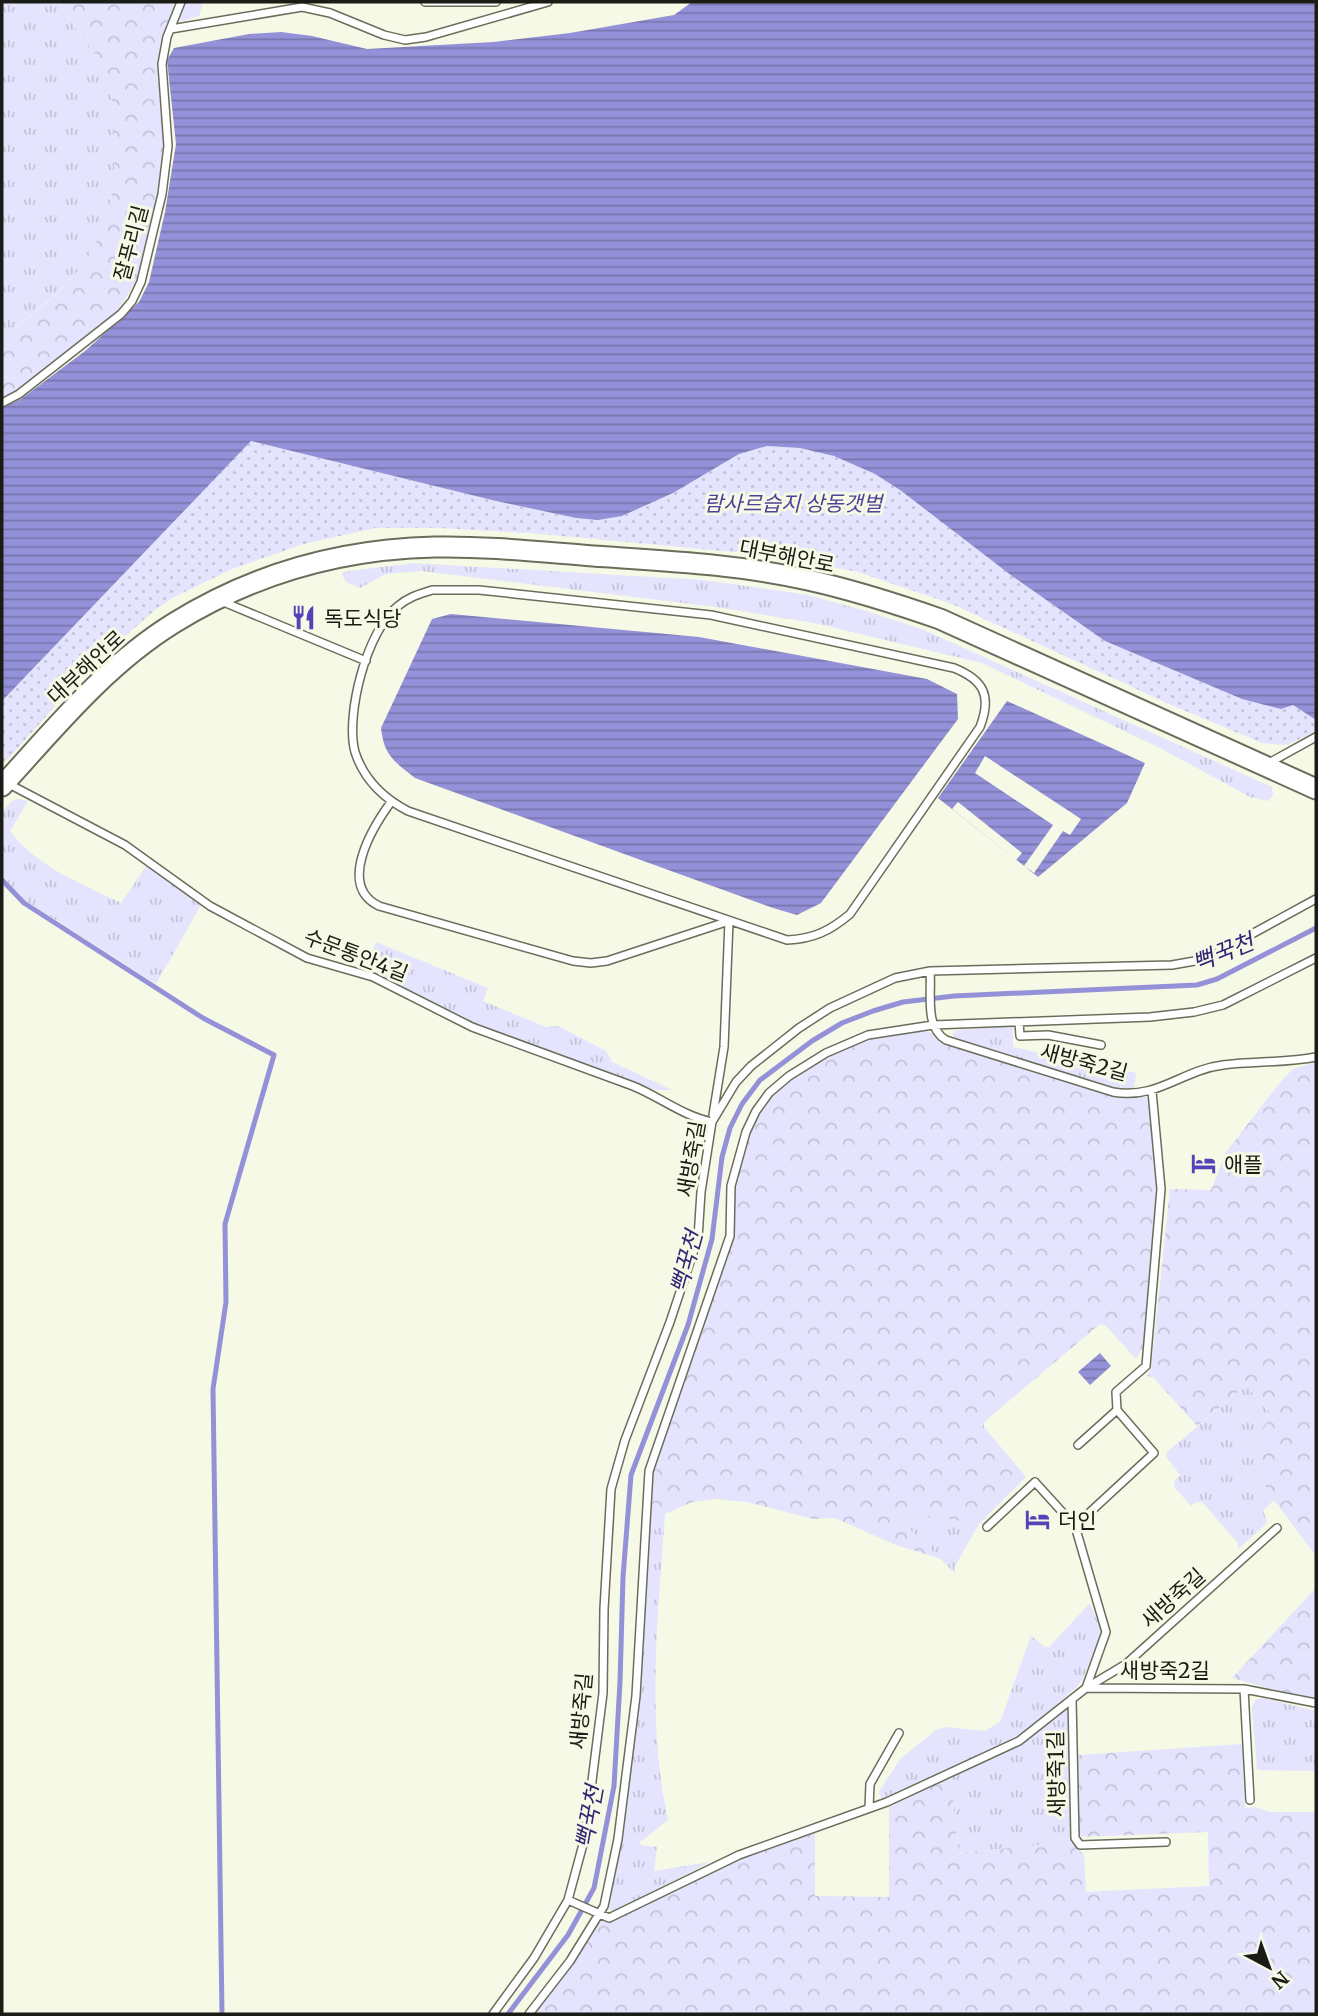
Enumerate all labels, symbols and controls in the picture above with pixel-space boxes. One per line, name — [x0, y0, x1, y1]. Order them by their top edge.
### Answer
street label: 잘푸리길 — [108, 202, 154, 284]
park label: 람사르습지 상동갯벌 — [704, 490, 884, 517]
street label: 대부해안로 — [737, 534, 837, 578]
restaurant icon: 독도식당 — [290, 604, 318, 632]
place label: 독도식당 — [324, 605, 401, 632]
street label: 대부해안로 — [41, 624, 131, 710]
street label: 수문통안4길 — [300, 923, 412, 987]
water label: 뻑꾹천 — [1188, 926, 1260, 977]
street label: 새방죽2길 — [1037, 1037, 1131, 1087]
street label: 새방죽길 — [671, 1119, 711, 1199]
hotel icon: 애플 — [1190, 1150, 1218, 1178]
place label: 애플 — [1224, 1151, 1263, 1178]
water label: 뻑꾹천 — [664, 1225, 709, 1296]
hotel icon: 더인 — [1024, 1506, 1052, 1534]
place label: 더인 — [1058, 1507, 1097, 1534]
street label: 새방죽길 — [1135, 1562, 1211, 1634]
street label: 새방죽2길 — [1120, 1657, 1210, 1684]
street label: 새방죽길 — [564, 1671, 598, 1751]
street label: 새방죽1길 — [1042, 1730, 1070, 1818]
water label: 뻑꾹천 — [569, 1780, 609, 1851]
north arrow — [1234, 1932, 1304, 2002]
text: N — [1267, 1966, 1294, 1994]

